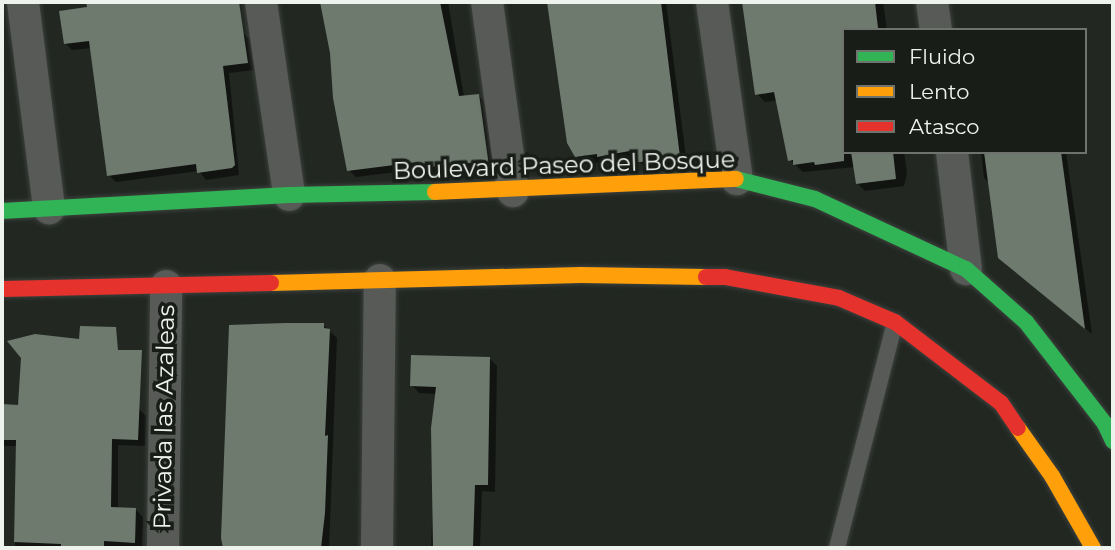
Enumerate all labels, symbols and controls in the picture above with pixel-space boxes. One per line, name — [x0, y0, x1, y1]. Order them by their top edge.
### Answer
legend — [842, 28, 1087, 154]
text: Fluido — [909, 44, 975, 69]
text: Lento — [909, 79, 969, 104]
text: Atasco — [909, 114, 980, 139]
street label: Boulevard Paseo del Bosque — [392, 145, 736, 185]
street label: Privada las Azaleas — [148, 304, 180, 530]

